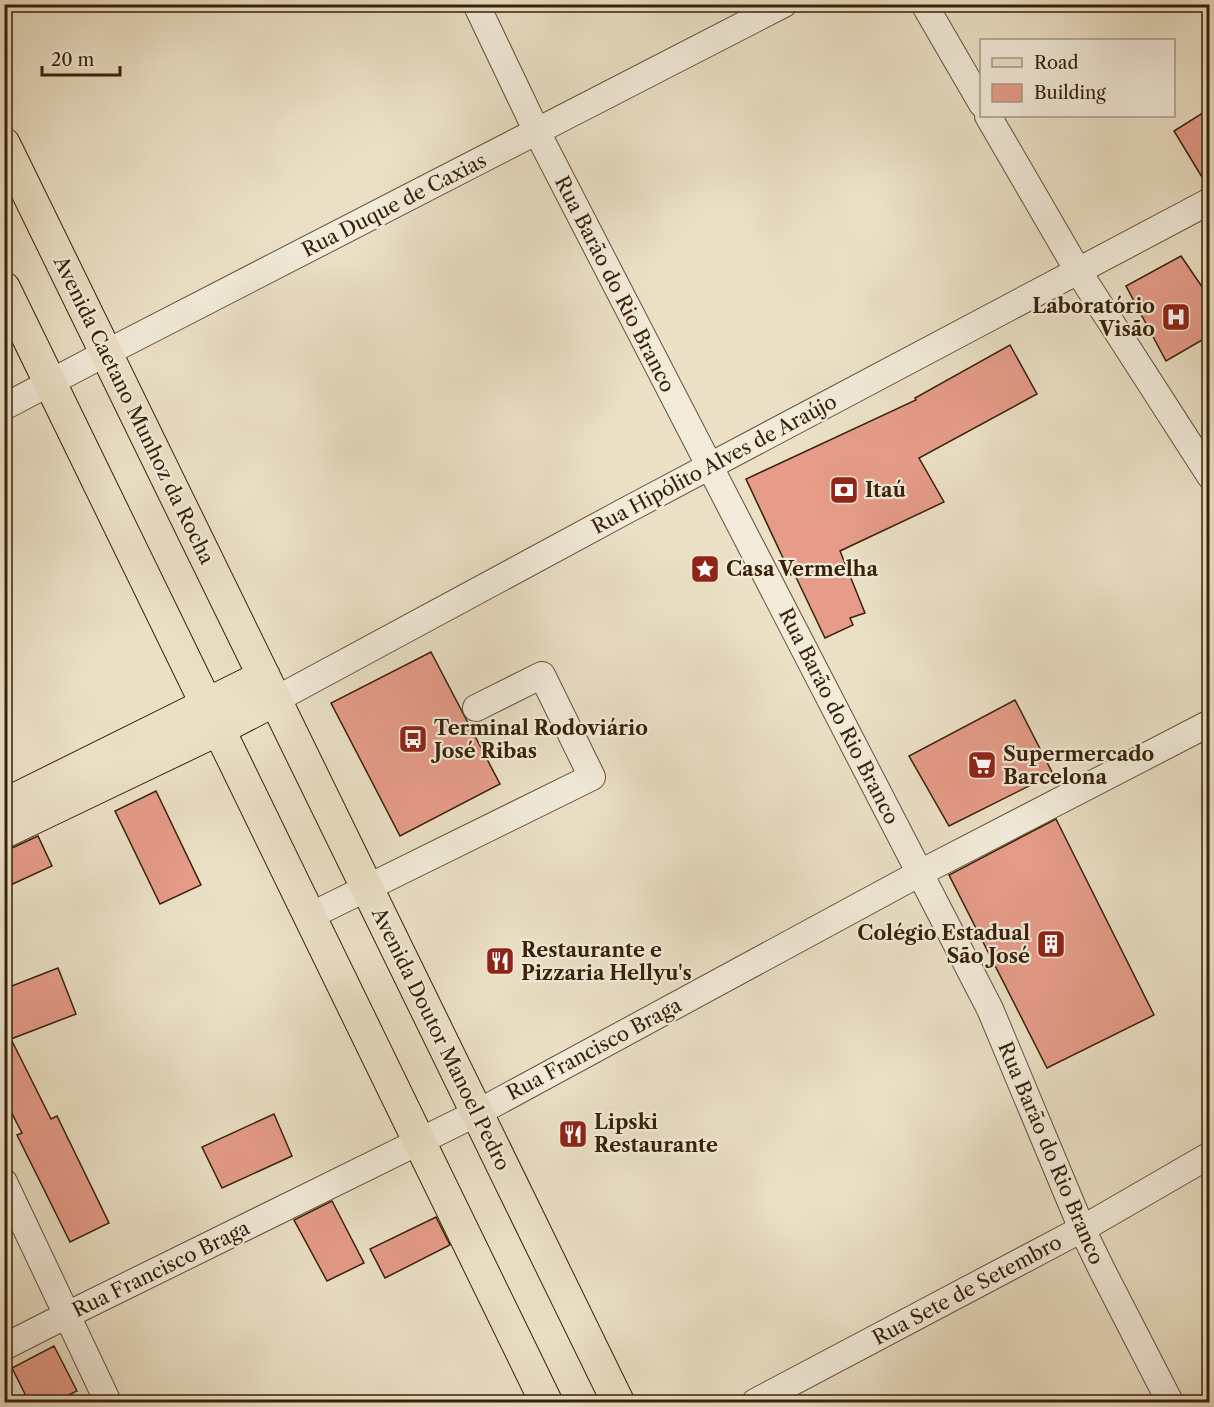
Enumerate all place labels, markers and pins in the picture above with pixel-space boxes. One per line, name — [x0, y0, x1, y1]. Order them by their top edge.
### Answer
place label: Laboratório Visão — [1032, 294, 1155, 341]
hospital icon: Laboratório Visão — [1160, 301, 1192, 333]
bank icon: Itaú — [828, 474, 860, 506]
place label: Itaú — [865, 478, 906, 502]
place icon: Casa Vermelha — [689, 553, 721, 585]
place label: Casa Vermelha — [726, 557, 878, 581]
place label: Terminal Rodoviário José Ribas — [430, 716, 648, 763]
bus stop icon: Terminal Rodoviário José Ribas — [397, 723, 429, 755]
place label: Supermercado Barcelona — [1003, 742, 1154, 789]
supermarket icon: Supermercado Barcelona — [966, 749, 998, 781]
place label: Colégio Estadual São José — [857, 921, 1030, 968]
building icon: Colégio Estadual São José — [1035, 928, 1067, 960]
place label: Restaurante e Pizzaria Hellyu's — [521, 938, 692, 985]
restaurant icon: Restaurante e Pizzaria Hellyu's — [484, 945, 516, 977]
place label: Lipski Restaurante — [594, 1110, 718, 1157]
restaurant icon: Lipski Restaurante — [557, 1118, 589, 1150]

